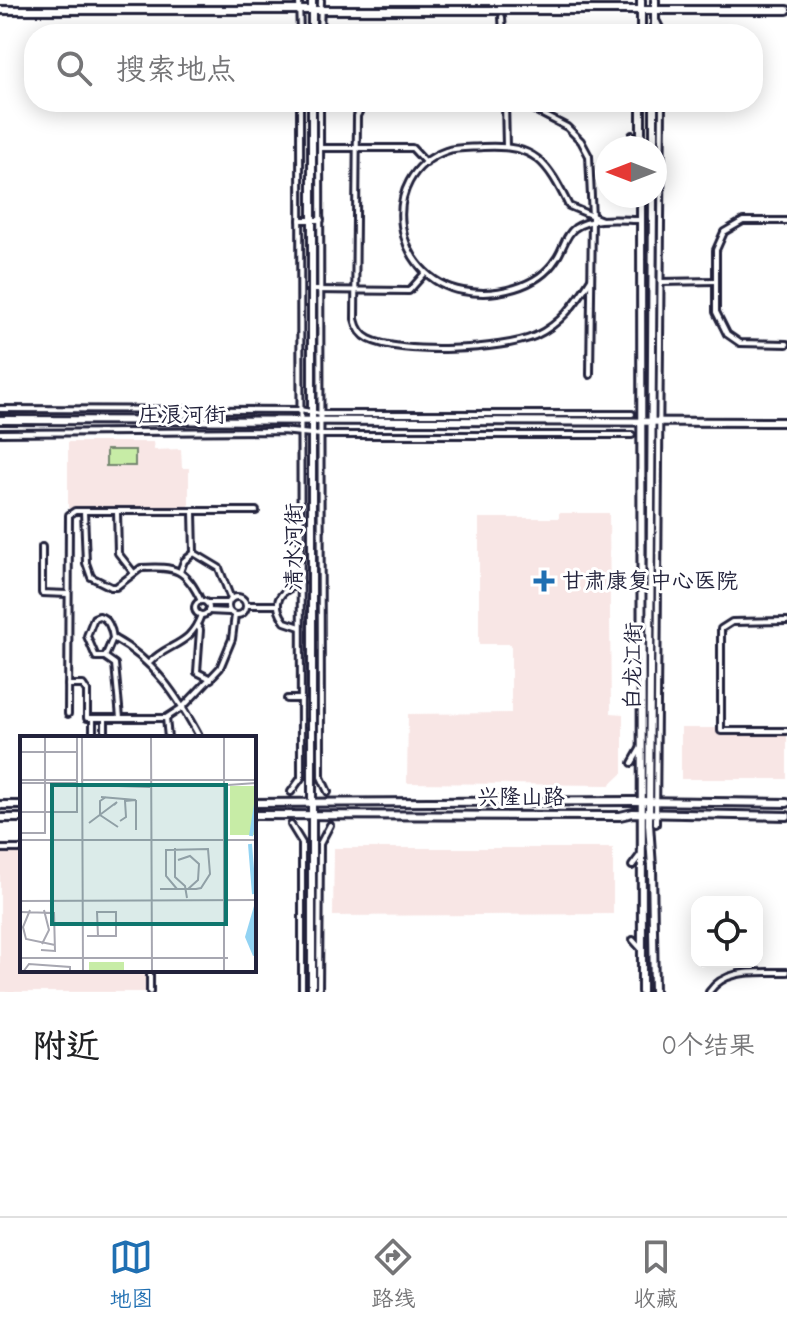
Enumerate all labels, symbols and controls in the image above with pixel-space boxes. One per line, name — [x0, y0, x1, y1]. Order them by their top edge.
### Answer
search box — [24, 24, 763, 112]
icon: search — [52, 46, 96, 90]
text: 搜索地点 — [116, 52, 236, 87]
north arrow — [595, 136, 667, 208]
street label: 庄浪河街 — [138, 402, 226, 428]
street label: 清水河街 — [281, 503, 307, 591]
place label: 甘肃康复中心医院 — [562, 568, 738, 594]
marker: 甘肃康复中心医院 — [533, 570, 555, 592]
street label: 白龙江街 — [619, 622, 647, 710]
inset map — [20, 736, 256, 972]
street label: 兴隆山路 — [477, 784, 565, 810]
map controls — [691, 896, 763, 968]
button: locate — [691, 896, 763, 968]
text: 附近 — [32, 1026, 100, 1066]
text: 0个结果 — [661, 1031, 755, 1061]
tab: 地图 — [109, 1235, 153, 1312]
tab: 路线 — [371, 1235, 416, 1312]
tab: 收藏 — [634, 1235, 678, 1312]

